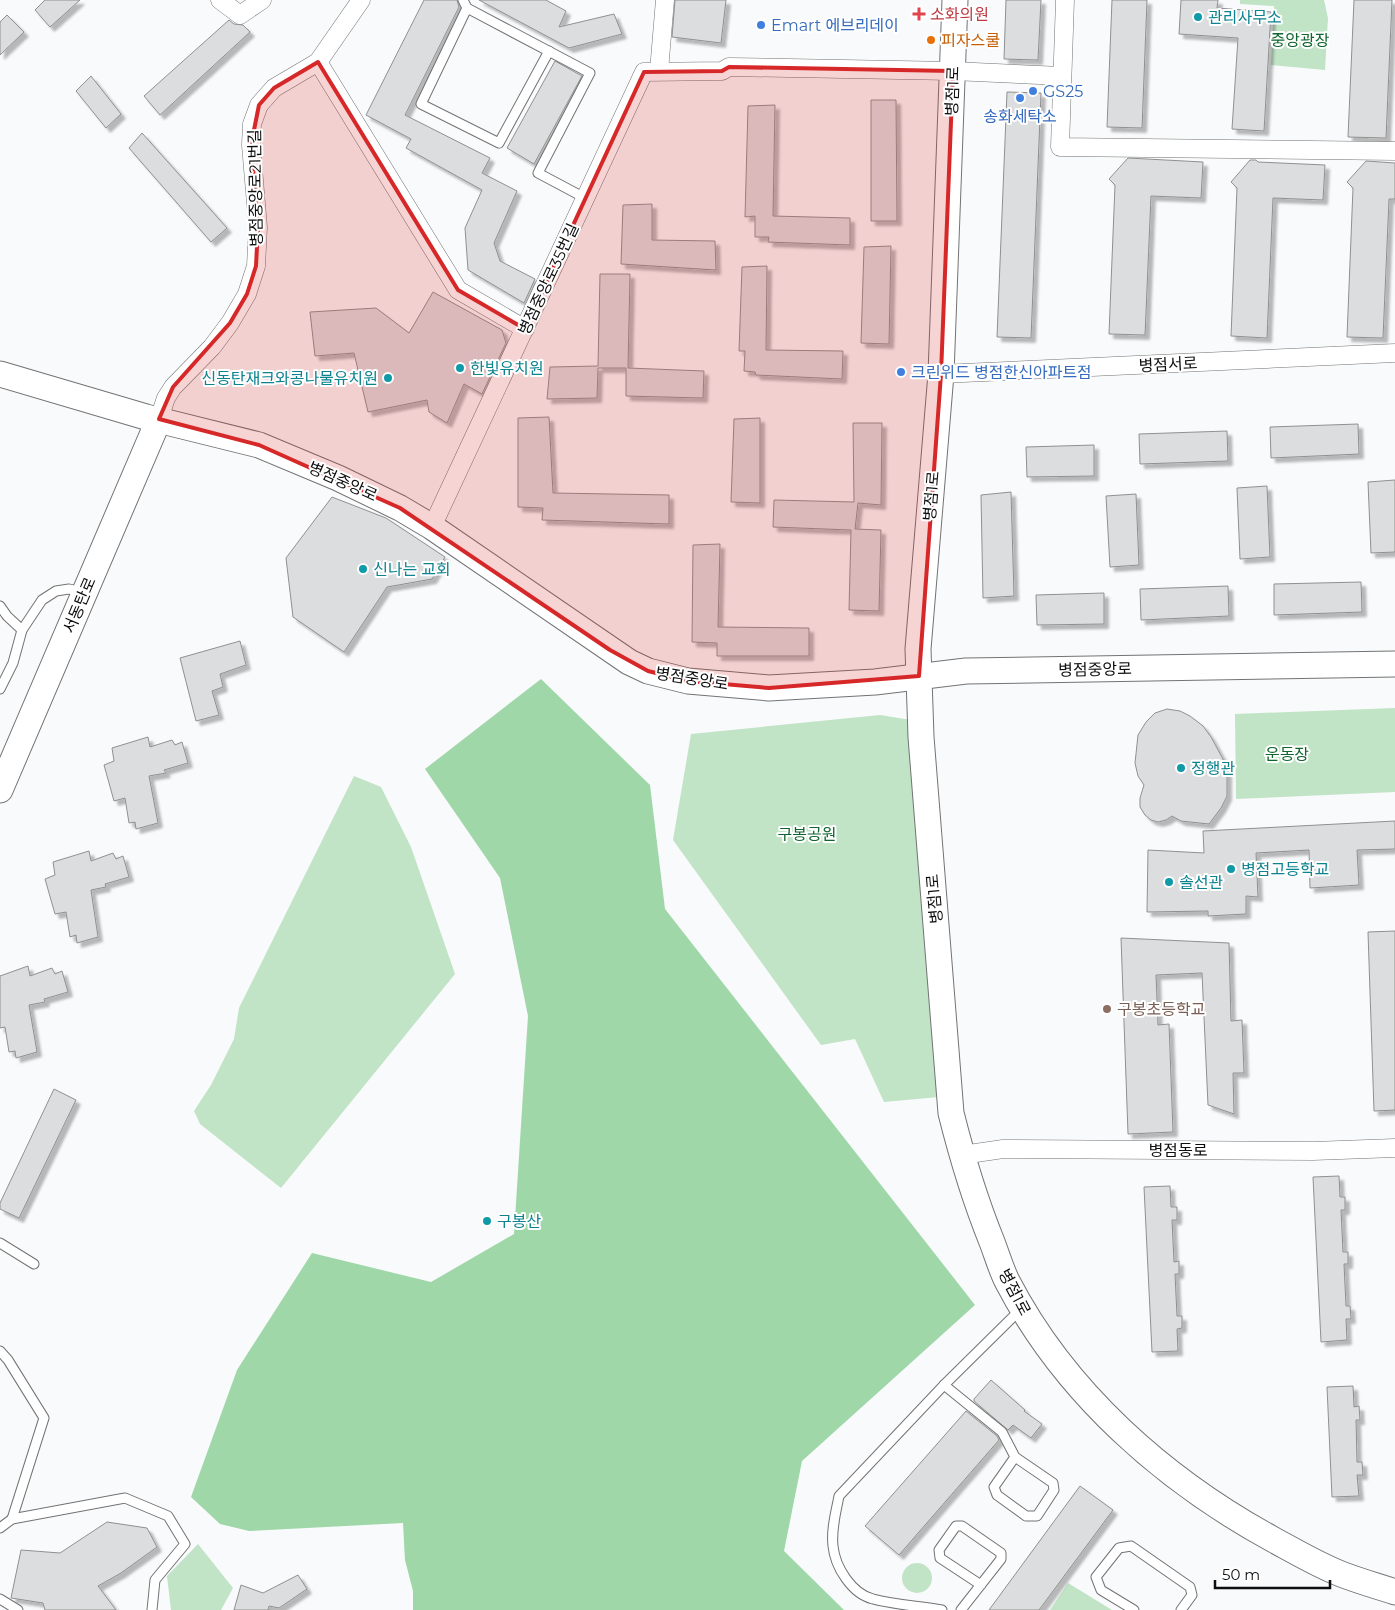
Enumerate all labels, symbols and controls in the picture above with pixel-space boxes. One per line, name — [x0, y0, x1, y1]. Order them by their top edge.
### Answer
place label: 소화의원 — [930, 5, 989, 24]
marker: 소화의원 — [912, 7, 926, 21]
place label: 관리사무소 — [1208, 8, 1282, 27]
marker: 관리사무소 — [1192, 11, 1204, 23]
place label: Emart 에브리데이 — [771, 16, 899, 35]
marker: Emart 에브리데이 — [755, 19, 767, 31]
place label: 피자스쿨 — [941, 31, 1000, 50]
park label: 중앙광장 — [1271, 31, 1330, 50]
marker: 피자스쿨 — [925, 34, 937, 46]
street label: 병점1로 — [942, 65, 963, 116]
place label: GS25 — [1043, 82, 1083, 101]
marker: GS25 — [1027, 85, 1039, 97]
marker: 송화세탁소 — [1014, 92, 1026, 104]
place label: 송화세탁소 — [983, 107, 1057, 126]
street label: 병점중앙로21번길 — [245, 129, 266, 247]
street label: 병점중앙로35번길 — [514, 220, 583, 338]
street label: 병점서로 — [1138, 353, 1198, 376]
place label: 한빛유치원 — [470, 359, 544, 378]
marker: 한빛유치원 — [454, 362, 466, 374]
place label: 크린위드 병점한신아파트점 — [911, 363, 1092, 382]
marker: 크린위드 병점한신아파트점 — [895, 366, 907, 378]
place label: 신동탄재크와콩나물유치원 — [201, 369, 378, 388]
marker: 신동탄재크와콩나물유치원 — [382, 372, 394, 384]
street label: 병점중앙로 — [305, 458, 381, 505]
street label: 병점1로 — [920, 470, 943, 522]
place label: 신나는 교회 — [373, 560, 451, 579]
marker: 신나는 교회 — [357, 563, 369, 575]
street label: 서동탄로 — [59, 574, 100, 636]
street label: 병점중앙로 — [1058, 659, 1132, 680]
street label: 병점중앙로 — [654, 663, 730, 694]
park label: 운동장 — [1265, 745, 1309, 764]
place label: 정행관 — [1191, 759, 1235, 778]
marker: 정행관 — [1175, 762, 1187, 774]
park label: 구봉공원 — [778, 825, 836, 844]
place label: 병점고등학교 — [1241, 860, 1329, 879]
marker: 병점고등학교 — [1225, 863, 1237, 875]
street label: 병점1로 — [923, 873, 946, 925]
place label: 솔선관 — [1179, 873, 1223, 892]
marker: 솔선관 — [1163, 876, 1175, 888]
place label: 구봉초등학교 — [1117, 1000, 1205, 1019]
marker: 구봉초등학교 — [1101, 1003, 1113, 1015]
street label: 병점동로 — [1149, 1141, 1208, 1160]
place label: 구봉산 — [497, 1212, 541, 1231]
marker: 구봉산 — [481, 1215, 493, 1227]
street label: 병점1로 — [994, 1266, 1035, 1319]
scale bar — [1215, 1558, 1330, 1590]
text: 50 m — [1222, 1565, 1260, 1584]

